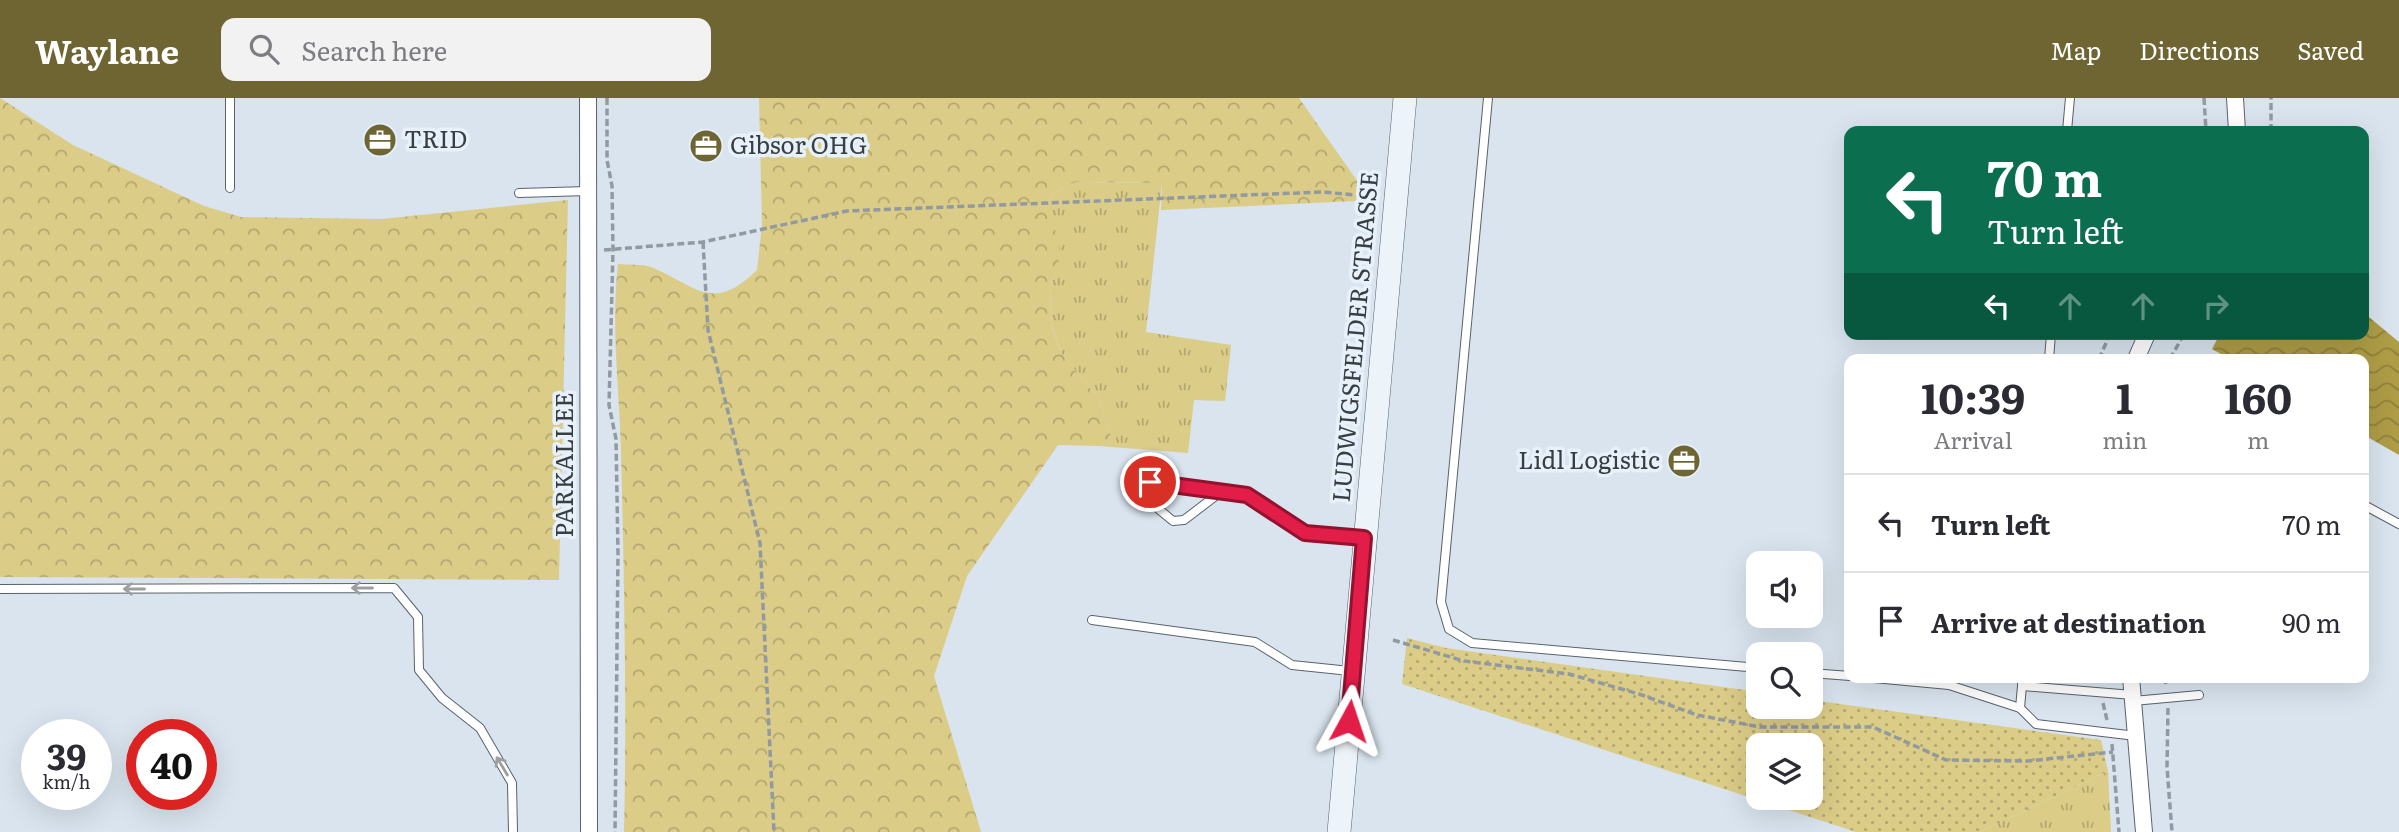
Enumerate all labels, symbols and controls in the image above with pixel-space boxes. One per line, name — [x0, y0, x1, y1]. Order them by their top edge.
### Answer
search box — [221, 18, 711, 81]
text: Waylane — [35, 25, 179, 74]
icon: search — [245, 30, 283, 68]
text: Search here — [301, 30, 447, 69]
text: Map — [2050, 32, 2101, 67]
text: Directions — [2139, 32, 2259, 67]
text: Saved — [2297, 32, 2364, 67]
place label: TRID — [404, 120, 467, 155]
office icon: TRID — [361, 121, 399, 159]
place label: Gibsor OHG — [730, 126, 867, 161]
office icon: Gibsor OHG — [687, 127, 725, 165]
text: 70 m — [1987, 139, 2102, 212]
icon: left — [1872, 154, 1963, 245]
street label: LUDWIGSFELDER STRASSE — [1322, 170, 1385, 503]
text: Turn left — [1987, 206, 2124, 254]
icon: left — [1978, 287, 2016, 325]
icon: ahead — [2051, 287, 2089, 325]
icon: ahead — [2124, 287, 2162, 325]
icon: right — [2197, 287, 2235, 325]
text: 10:39 — [1921, 365, 2025, 427]
text: 1 — [2116, 365, 2133, 427]
text: 160 — [2224, 365, 2292, 427]
street label: PARKALLEE — [545, 393, 580, 537]
text: Arrival — [1934, 422, 2012, 456]
text: min — [2102, 422, 2147, 456]
text: m — [2247, 422, 2269, 456]
place label: Lidl Logistic — [1518, 441, 1660, 476]
office icon: Lidl Logistic — [1665, 442, 1703, 480]
pin — [1120, 452, 1180, 512]
icon: arrive — [1131, 463, 1169, 501]
icon: left — [1872, 504, 1910, 542]
text: Turn left — [1931, 504, 2050, 543]
text: 70 m — [2282, 504, 2341, 543]
map controls — [1746, 551, 1823, 810]
button: sound — [1746, 551, 1823, 628]
one-way arrow — [350, 581, 373, 595]
one-way arrow — [123, 582, 146, 596]
icon: arrive — [1872, 602, 1910, 640]
text: Arrive at destination — [1931, 602, 2206, 641]
text: 90 m — [2282, 602, 2341, 641]
button: search — [1746, 642, 1823, 719]
position arrow — [1312, 684, 1386, 758]
speed limit sign: 40 — [126, 719, 217, 810]
text: 39 — [47, 729, 86, 781]
button: layers — [1746, 733, 1823, 810]
one-way arrow — [495, 757, 509, 777]
text: km/h — [43, 768, 90, 795]

